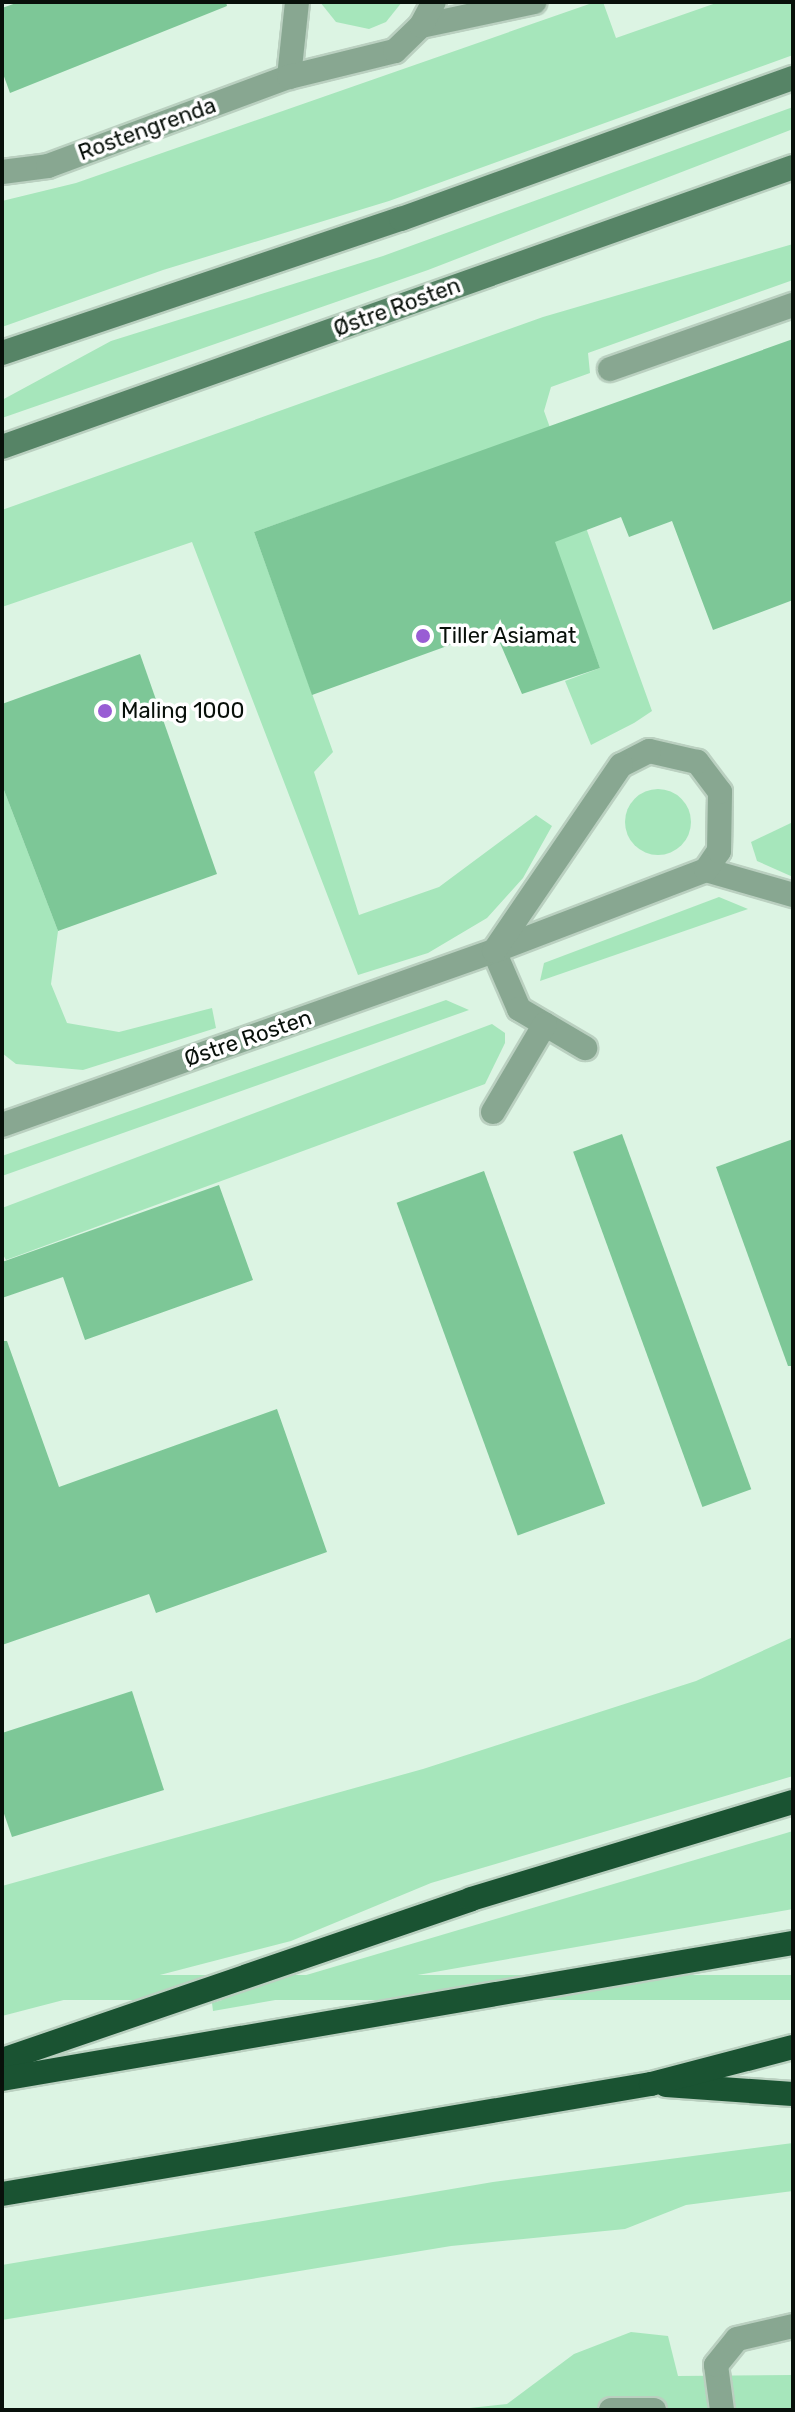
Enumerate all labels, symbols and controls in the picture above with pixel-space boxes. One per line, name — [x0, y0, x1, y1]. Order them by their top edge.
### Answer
street label: Rostengrenda — [75, 92, 219, 166]
street label: Østre Rosten — [330, 272, 464, 342]
place label: Tiller Asiamat — [439, 623, 577, 649]
marker: Tiller Asiamat — [414, 627, 432, 645]
place label: Maling 1000 — [121, 698, 244, 724]
marker: Maling 1000 — [96, 702, 114, 720]
street label: Østre Rosten — [181, 1004, 315, 1072]

